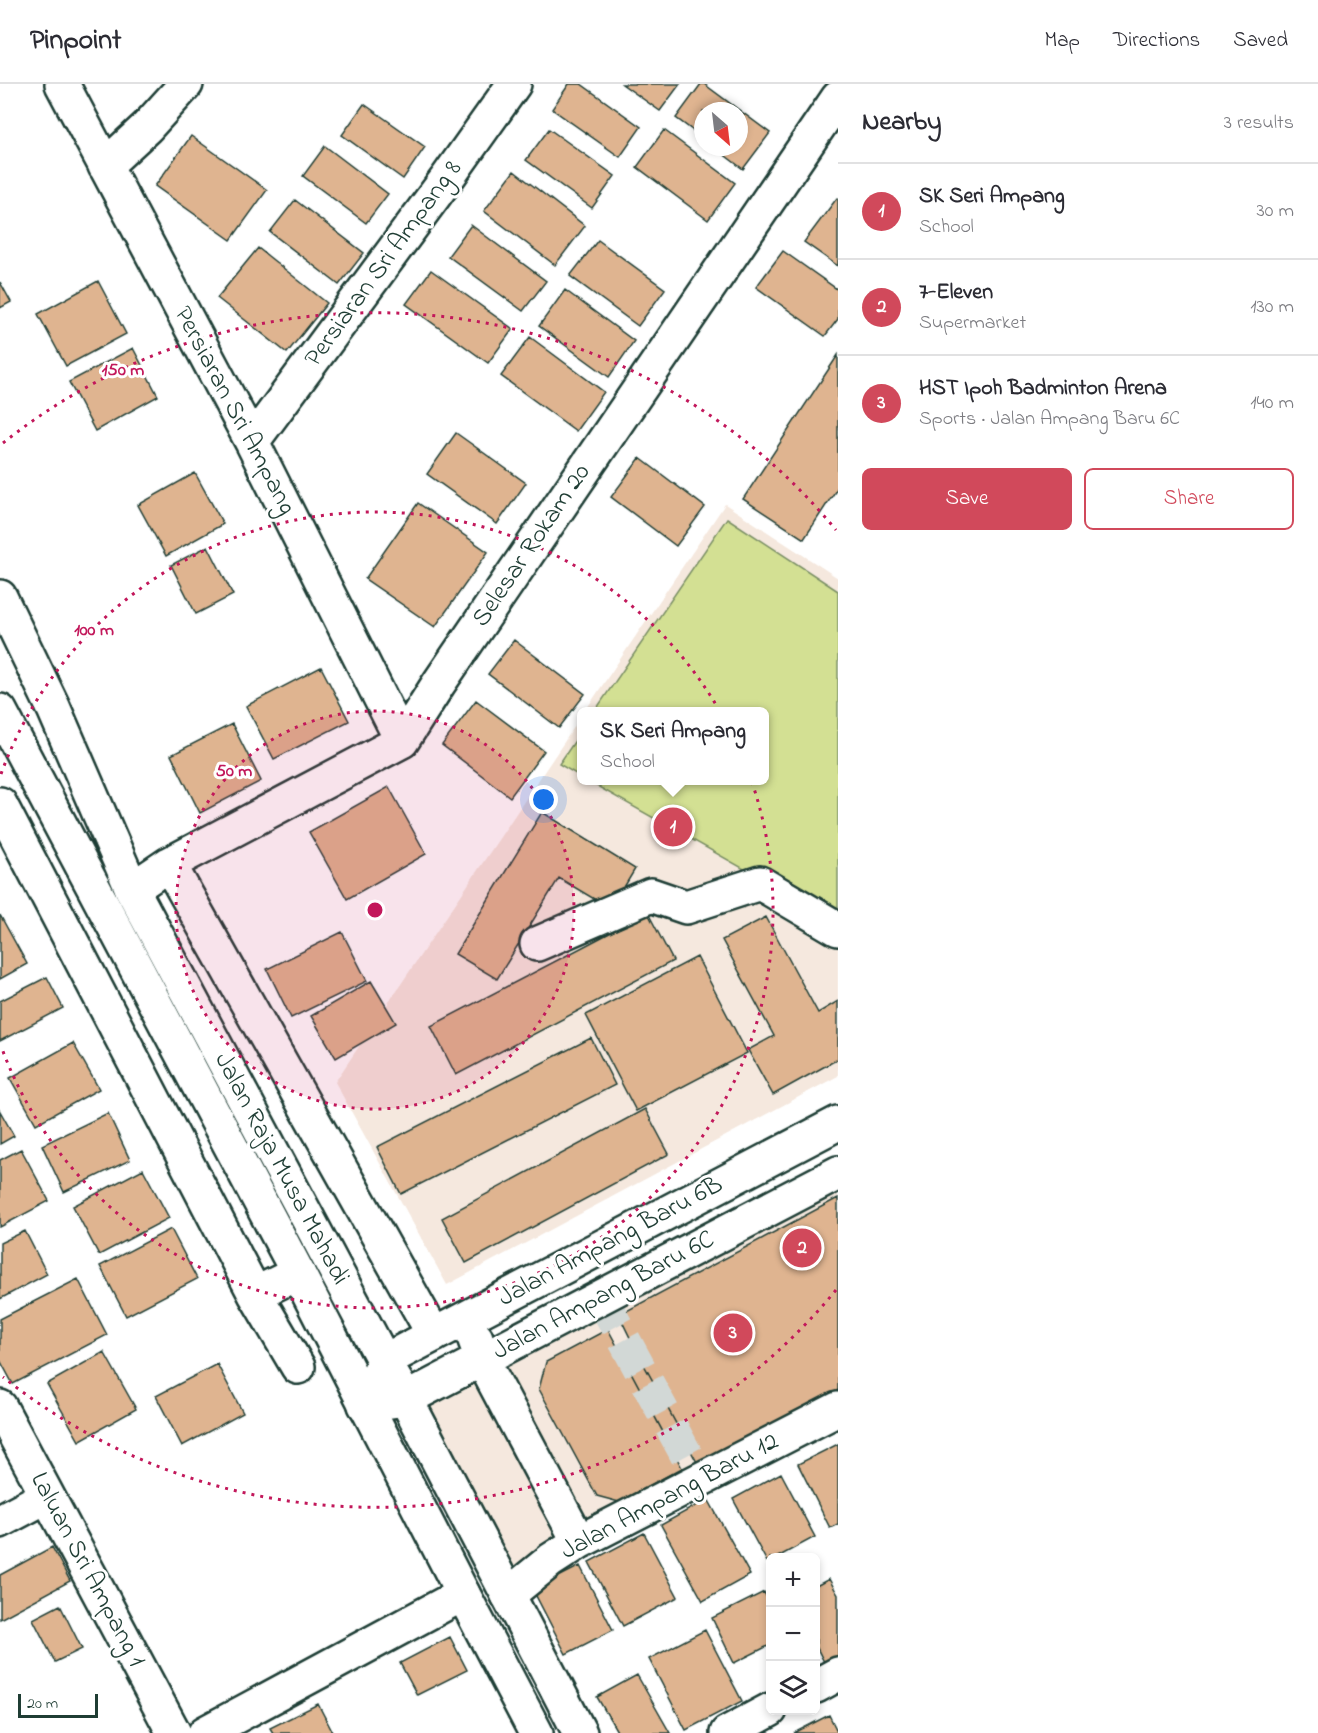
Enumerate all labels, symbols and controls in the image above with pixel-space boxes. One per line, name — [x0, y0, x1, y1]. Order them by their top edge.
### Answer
text: Pinpoint — [30, 21, 121, 62]
text: Map — [1044, 26, 1080, 56]
text: Directions — [1113, 26, 1200, 56]
text: Saved — [1233, 26, 1288, 56]
north arrow — [694, 102, 748, 156]
text: Nearby — [862, 104, 941, 142]
text: 3 results — [1224, 109, 1294, 138]
street label: Persiaran Sri Ampang 8 — [296, 152, 472, 375]
text: SK Seri Ampang — [919, 181, 1065, 213]
text: 1 — [878, 197, 885, 226]
text: 30 m — [1257, 197, 1294, 226]
text: School — [919, 213, 974, 242]
text: 7-Eleven — [919, 277, 993, 309]
text: 2 — [877, 293, 886, 322]
text: 130 m — [1250, 293, 1294, 322]
street label: Persiaran Sri Ampang — [163, 300, 305, 522]
text: Supermarket — [919, 309, 1026, 338]
text: 150 m — [102, 358, 144, 384]
text: HST Ipoh Badminton Arena — [919, 373, 1167, 405]
text: 3 — [877, 389, 886, 418]
text: 140 m — [1250, 389, 1294, 418]
text: Sports · Jalan Ampang Baru 6C — [919, 405, 1180, 434]
street label: Selesar Rokam 20 — [463, 457, 601, 635]
button: Save — [862, 468, 1072, 530]
button: Share — [1084, 468, 1294, 530]
text: 100 m — [74, 618, 114, 644]
popup — [577, 707, 769, 785]
text: SK Seri Ampang — [600, 716, 746, 748]
text: School — [600, 748, 655, 777]
text: 50 m — [216, 759, 252, 785]
your location — [529, 785, 558, 814]
pin: 1 — [654, 804, 692, 850]
centre of rings — [365, 900, 385, 920]
street label: Jalan Raja Musa Mahadi — [204, 1046, 358, 1292]
street label: Jalan Ampang Baru 6B — [492, 1167, 730, 1317]
street label: Jalan Ampang Baru 6C — [486, 1221, 722, 1371]
pin: 2 — [782, 1226, 822, 1270]
pin: 3 — [714, 1310, 752, 1356]
street label: Jalan Ampang Baru 12 — [554, 1423, 786, 1571]
street label: Laluan Sri Ampang 1 — [20, 1466, 154, 1674]
map controls — [766, 1553, 820, 1715]
button: + — [766, 1553, 820, 1607]
button: − — [766, 1607, 820, 1661]
button: layers — [766, 1661, 820, 1715]
scale bar — [18, 1691, 98, 1718]
text: 20 m — [27, 1692, 58, 1716]

